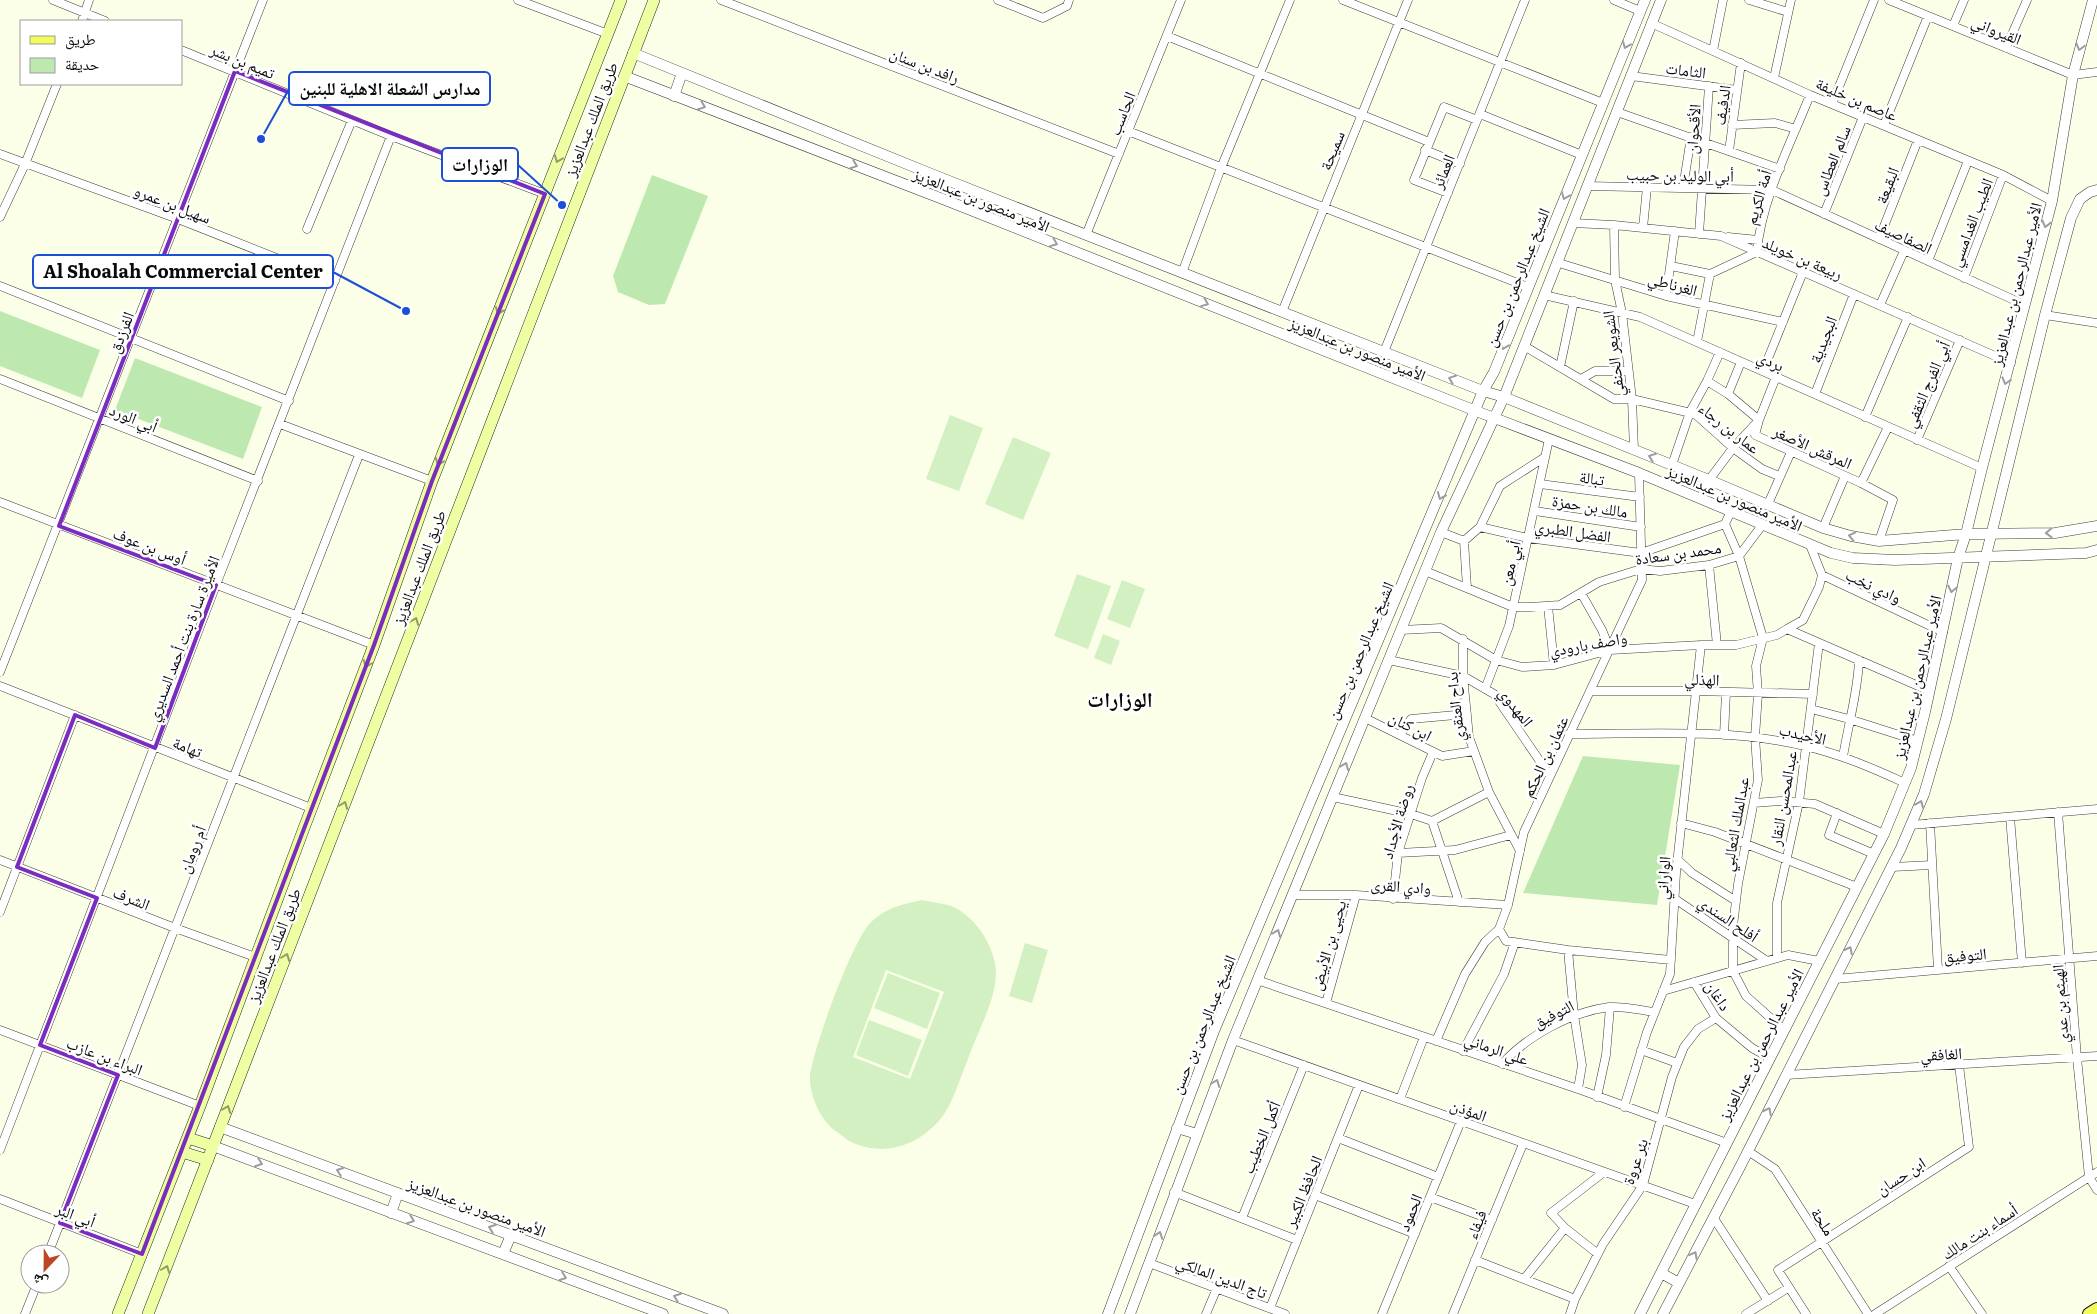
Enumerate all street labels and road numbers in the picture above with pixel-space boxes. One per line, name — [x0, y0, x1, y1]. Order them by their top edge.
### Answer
street label: القيرواني — [1967, 8, 2026, 52]
street label: تميم بن بشر — [206, 36, 279, 84]
street label: رافد بن سنان — [887, 40, 963, 88]
street label: الثامات — [1664, 55, 1708, 83]
street label: طريق الملك عبدالعزيز — [557, 58, 623, 181]
street label: عاصم بن خليفة — [1812, 70, 1902, 126]
street label: الدفيف — [1706, 83, 1736, 127]
street label: الحاسب — [1101, 87, 1141, 139]
street label: الأقحوان — [1678, 103, 1706, 155]
street label: سالم العطاس — [1806, 121, 1856, 199]
street label: سميحة — [1312, 127, 1350, 173]
street label: العمائر — [1424, 150, 1460, 193]
street label: الأمير منصور بن عبدالعزيز — [909, 160, 1054, 237]
street label: أبي الوليد بن حبيب — [1626, 161, 1734, 189]
street label: البقيعة — [1868, 163, 1904, 207]
street label: أمة الكريم — [1737, 166, 1777, 228]
street label: الطيب الغدامسي — [1942, 174, 2000, 271]
street label: سهيل بن عمرو — [131, 177, 215, 229]
street label: الأمير عبدالرحمن بن عبدالعزيز — [1983, 200, 2047, 369]
street label: الشيخ عبدالرحمن بن حسن — [1477, 204, 1555, 350]
street label: الصفاصيف — [1871, 211, 1937, 259]
street label: ربيعة بن خويلد — [1759, 229, 1847, 285]
street label: الغرناطي — [1645, 265, 1700, 303]
street label: الفرزدق — [101, 308, 139, 356]
street label: الأمير منصور بن عبدالعزيز — [1285, 309, 1430, 386]
street label: الشويعر الحنفي — [1595, 309, 1631, 399]
street label: البجيدية — [1802, 312, 1842, 366]
street label: أبي الفرج الثقفي — [1897, 337, 1957, 432]
street label: بردي — [1753, 343, 1788, 378]
street label: عمار بن رجاء — [1694, 395, 1766, 459]
street label: أبي الورد — [106, 397, 162, 439]
street label: المرقش الأصغر — [1769, 418, 1856, 474]
street label: الأمير منصور بن عبدالعزيز — [1662, 457, 1807, 536]
street label: تبالة — [1578, 463, 1606, 491]
street label: مالك بن حمزة — [1550, 487, 1630, 523]
street label: طريق الملك عبدالعزيز — [385, 506, 451, 629]
street label: الفضل الطبري — [1533, 513, 1613, 549]
street label: أوس بن عوف — [110, 520, 190, 570]
street label: محمد بن سعادة — [1633, 534, 1723, 570]
street label: أبي معن — [1492, 538, 1528, 588]
street label: الأميرة سارة بنت أحمد السديري — [139, 552, 227, 725]
street label: وادي نخب — [1841, 562, 1906, 610]
street label: الشيخ عبدالرحمن بن حسن — [1319, 577, 1399, 723]
street label: الأمير عبدالرحمن بن عبدالعزيز — [1885, 593, 1947, 762]
street label: واصف بارودي — [1547, 624, 1629, 664]
street label: الهذلي — [1684, 665, 1720, 693]
street label: بداح العنقري — [1438, 671, 1472, 743]
street label: المهدوي — [1492, 681, 1540, 732]
street label: ابن كنان — [1385, 704, 1437, 746]
street label: عثمان بن الحكم — [1515, 711, 1573, 801]
street label: الأحيدب — [1777, 716, 1829, 750]
street label: تهامة — [170, 729, 207, 763]
street label: عبدالمحسن النقار — [1762, 749, 1802, 848]
street label: عبدالملك الثعالبي — [1714, 775, 1756, 874]
street label: روضة الأجداد — [1374, 781, 1418, 861]
street label: أم رومان — [171, 822, 211, 876]
street label: الواراني — [1648, 855, 1678, 901]
street label: وادي القرى — [1370, 871, 1432, 901]
street label: الشرف — [110, 879, 154, 915]
street label: طريق الملك عبدالعزيز — [240, 884, 306, 1007]
street label: أفلح السندي — [1693, 889, 1764, 949]
street label: يحيى بن الأبيض — [1303, 897, 1351, 993]
street label: التوفيق — [1942, 940, 1988, 968]
street label: الشيخ عبدالرحمن بن حسن — [1163, 951, 1241, 1097]
street label: الأمير عبدالرحمن بن عبدالعزيز — [1711, 964, 1809, 1125]
street label: الهيثم بن عدي — [2044, 964, 2076, 1044]
street label: داغان — [1700, 975, 1738, 1015]
street label: التوفيق — [1528, 993, 1578, 1033]
street label: علي الرماني — [1461, 1026, 1532, 1072]
street label: البراء بن عازب — [63, 1029, 147, 1081]
street label: الغافقي — [1920, 1040, 1963, 1068]
street label: المؤذن — [1447, 1091, 1491, 1127]
street label: أكمل الخطيب — [1235, 1097, 1285, 1177]
street label: بئر عروة — [1615, 1135, 1653, 1187]
street label: ابن حسان — [1870, 1150, 1930, 1200]
street label: الحافظ الكبير — [1276, 1151, 1327, 1232]
street label: الأمير منصور بن عبدالعزيز — [404, 1169, 550, 1242]
street label: الحمود — [1391, 1190, 1427, 1234]
street label: أبي البر — [51, 1195, 99, 1234]
street label: أسماء بنت مالك — [1936, 1197, 2022, 1265]
street label: ملحة — [1806, 1202, 1842, 1240]
street label: فيفاء — [1458, 1206, 1492, 1242]
street label: تاج الدين المالكي — [1172, 1248, 1271, 1306]

